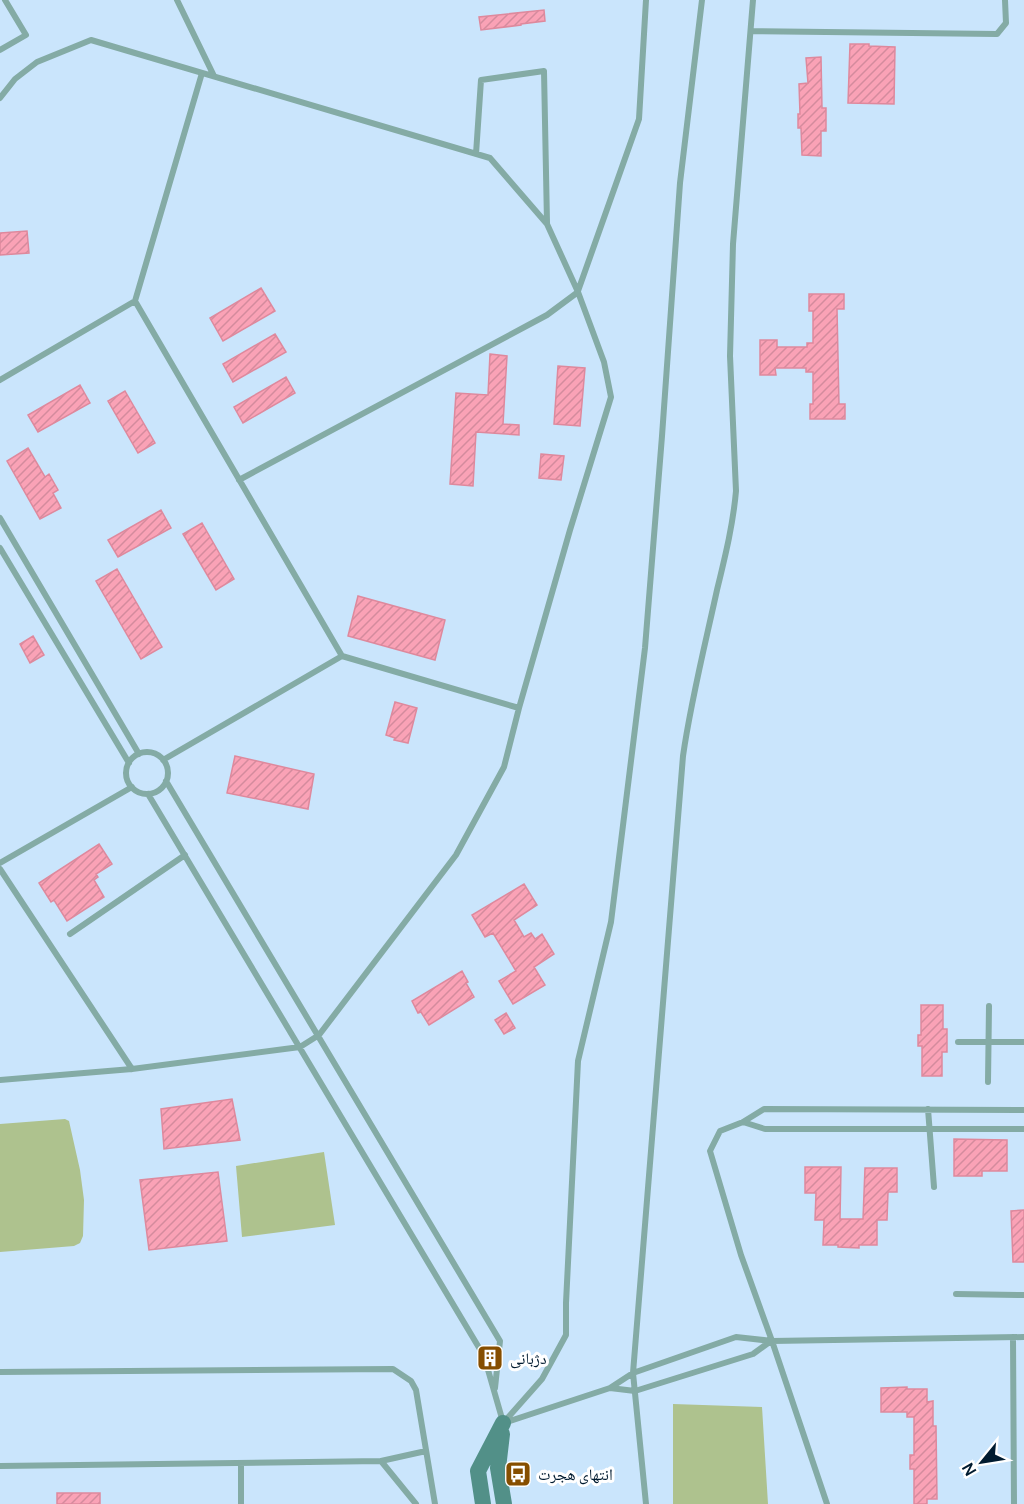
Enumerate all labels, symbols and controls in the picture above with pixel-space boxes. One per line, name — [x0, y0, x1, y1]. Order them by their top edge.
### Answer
building icon: دژبانی — [475, 1343, 505, 1373]
place label: دژبانی — [510, 1347, 547, 1369]
north arrow — [952, 1432, 1012, 1492]
bus stop icon: انتهای هجرت — [503, 1459, 533, 1489]
text: N — [957, 1459, 981, 1480]
place label: انتهای هجرت — [538, 1463, 613, 1485]

